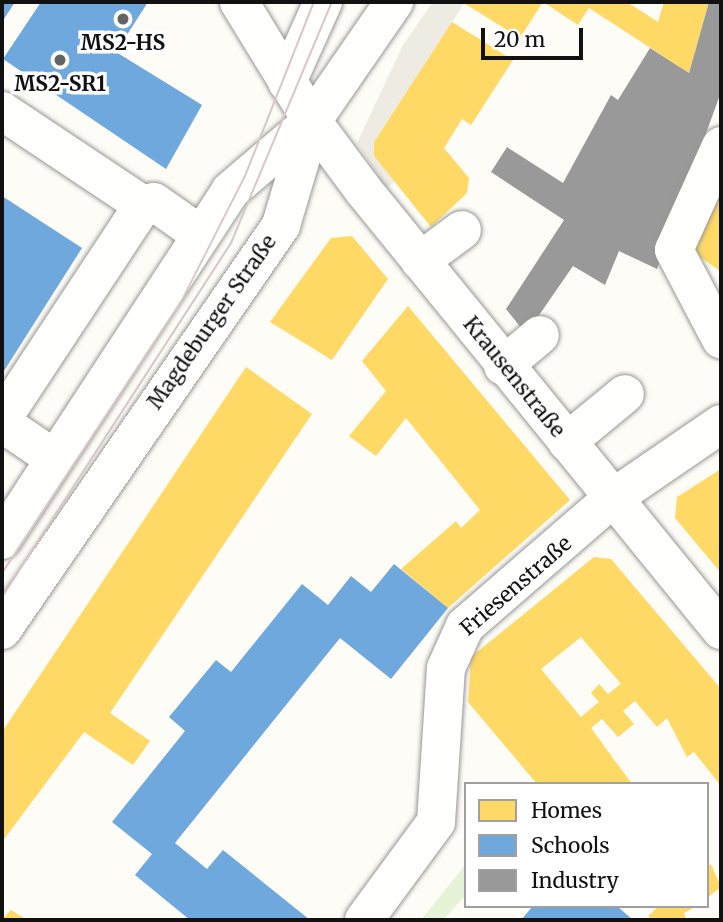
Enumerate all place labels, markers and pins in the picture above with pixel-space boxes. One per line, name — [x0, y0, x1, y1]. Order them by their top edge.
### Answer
marker: MS2-HS — [115, 11, 131, 27]
place label: MS2-HS — [81, 30, 165, 56]
marker: MS2-SR1 — [52, 52, 68, 68]
place label: MS2-SR1 — [14, 71, 106, 97]

